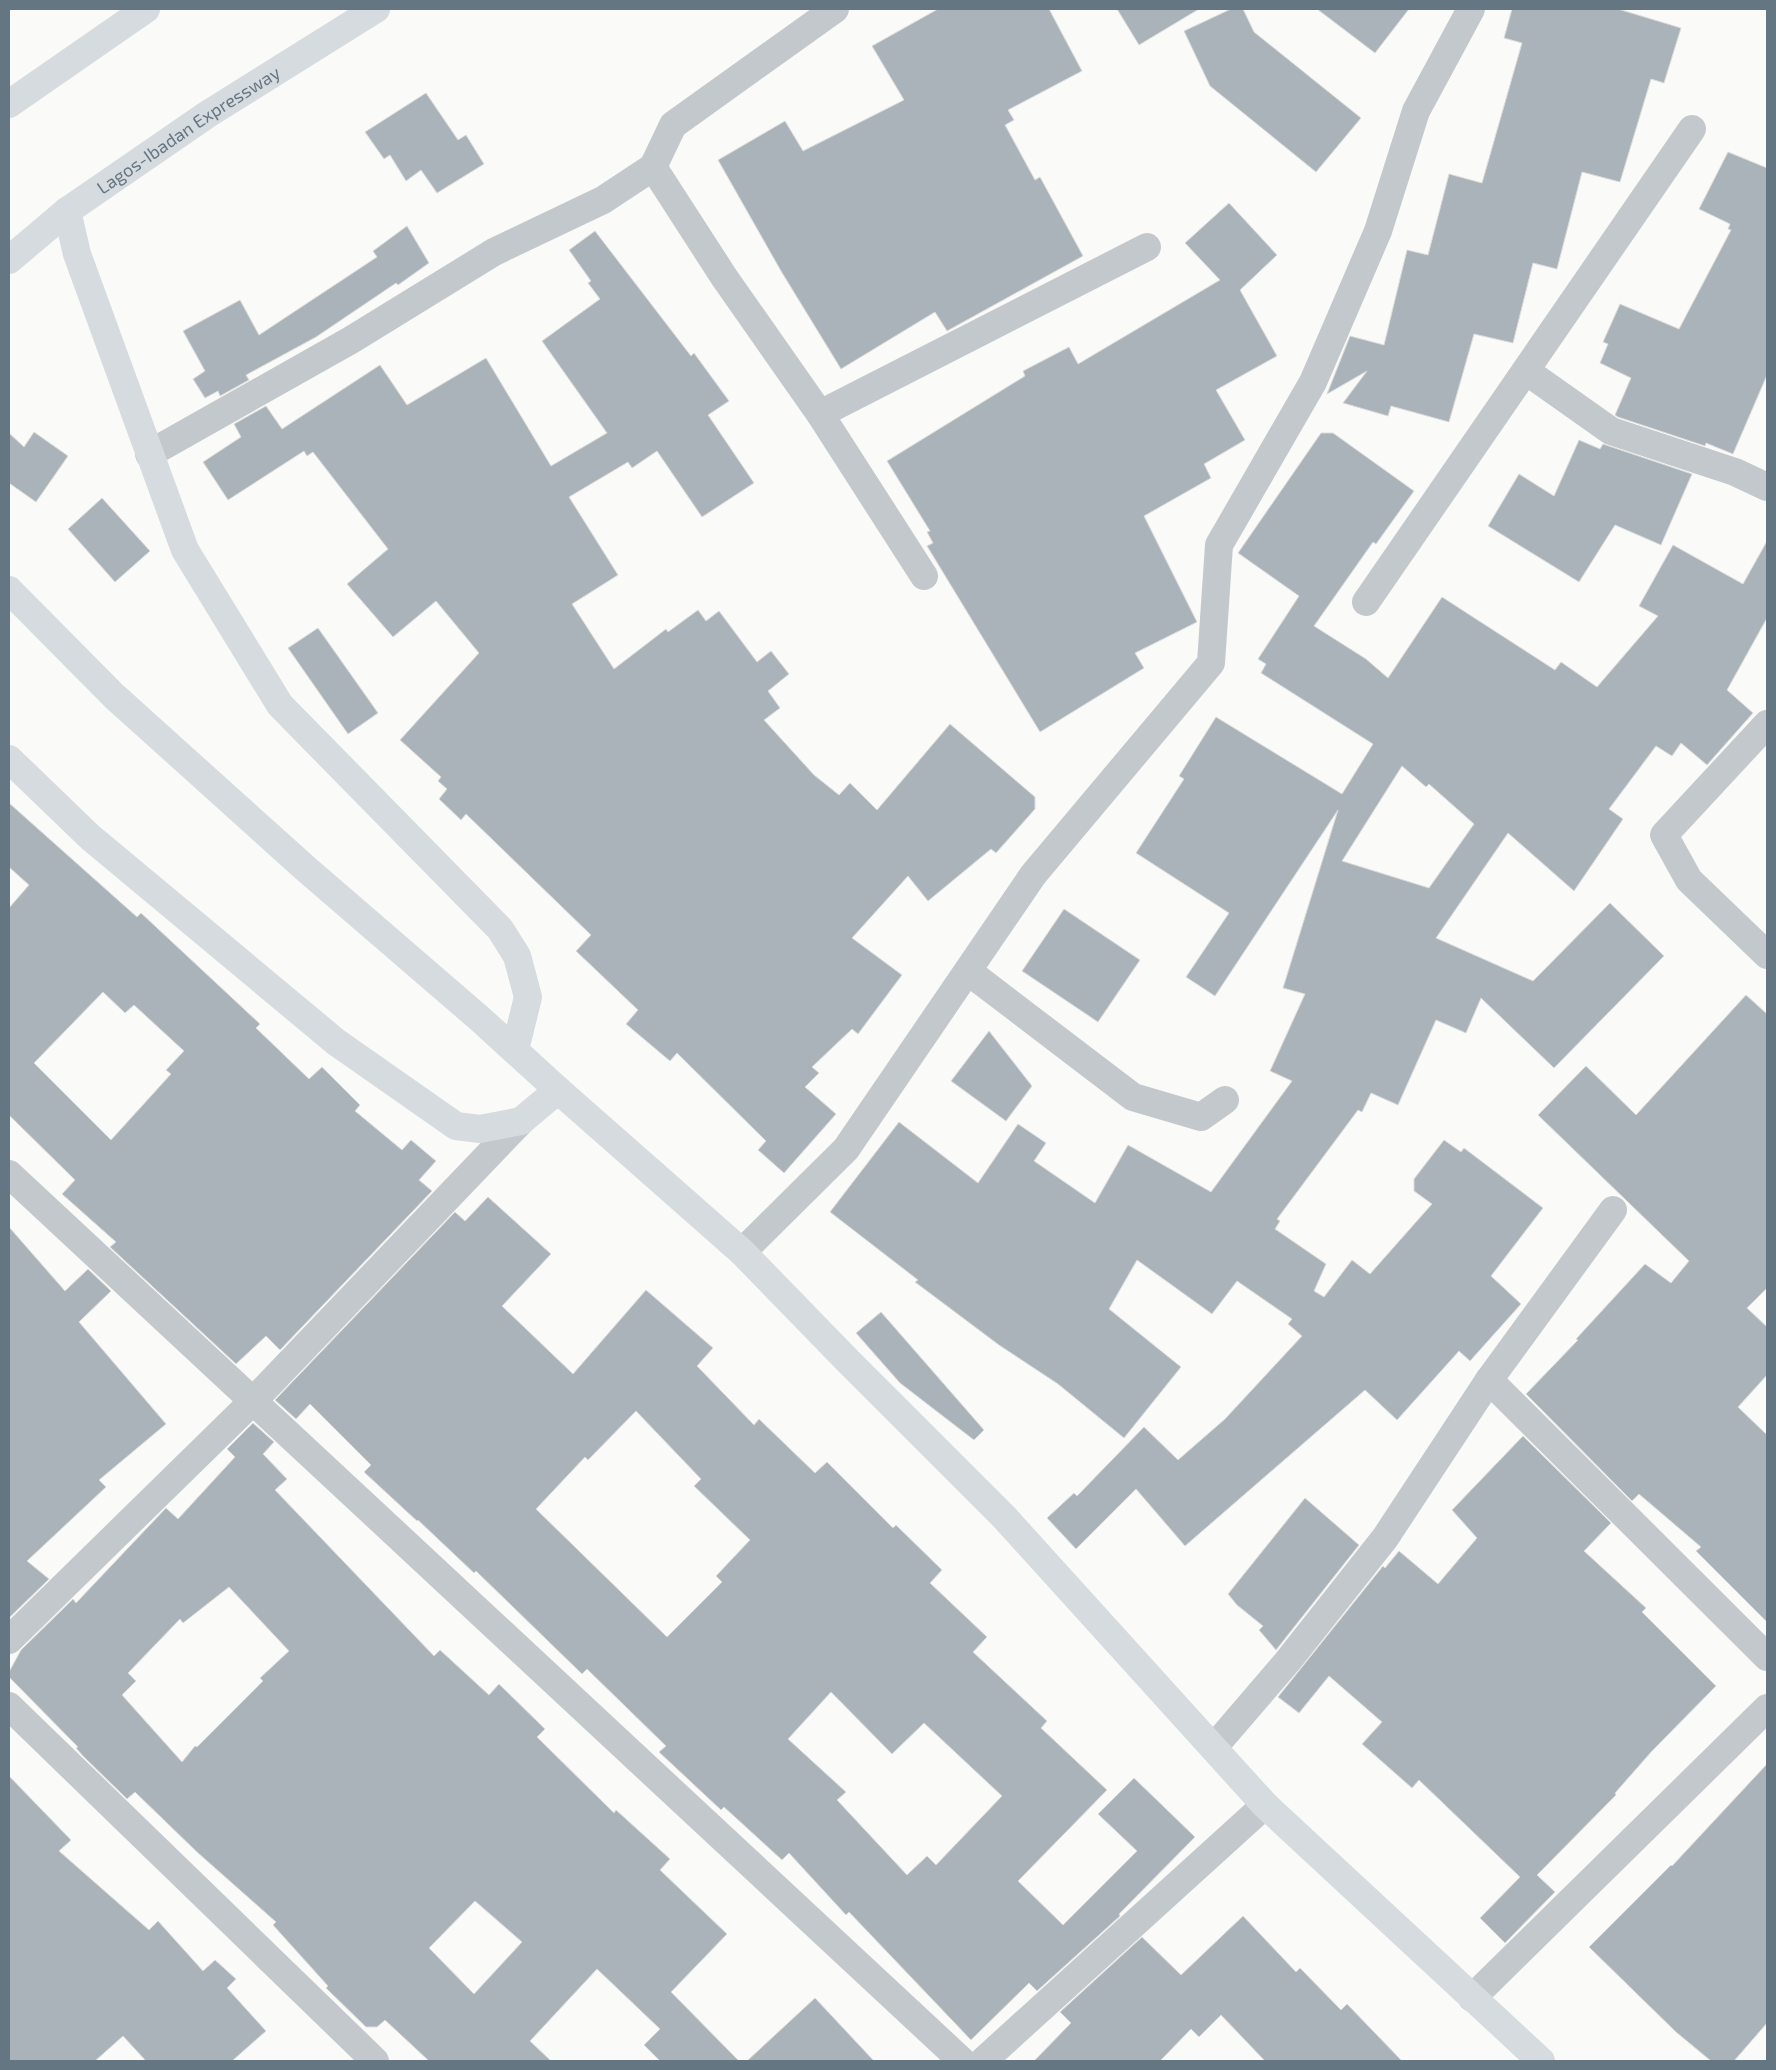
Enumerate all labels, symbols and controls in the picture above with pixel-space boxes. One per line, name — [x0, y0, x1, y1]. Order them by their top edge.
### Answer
street label: Lagos-Ibadan Expressway — [92, 61, 284, 198]

